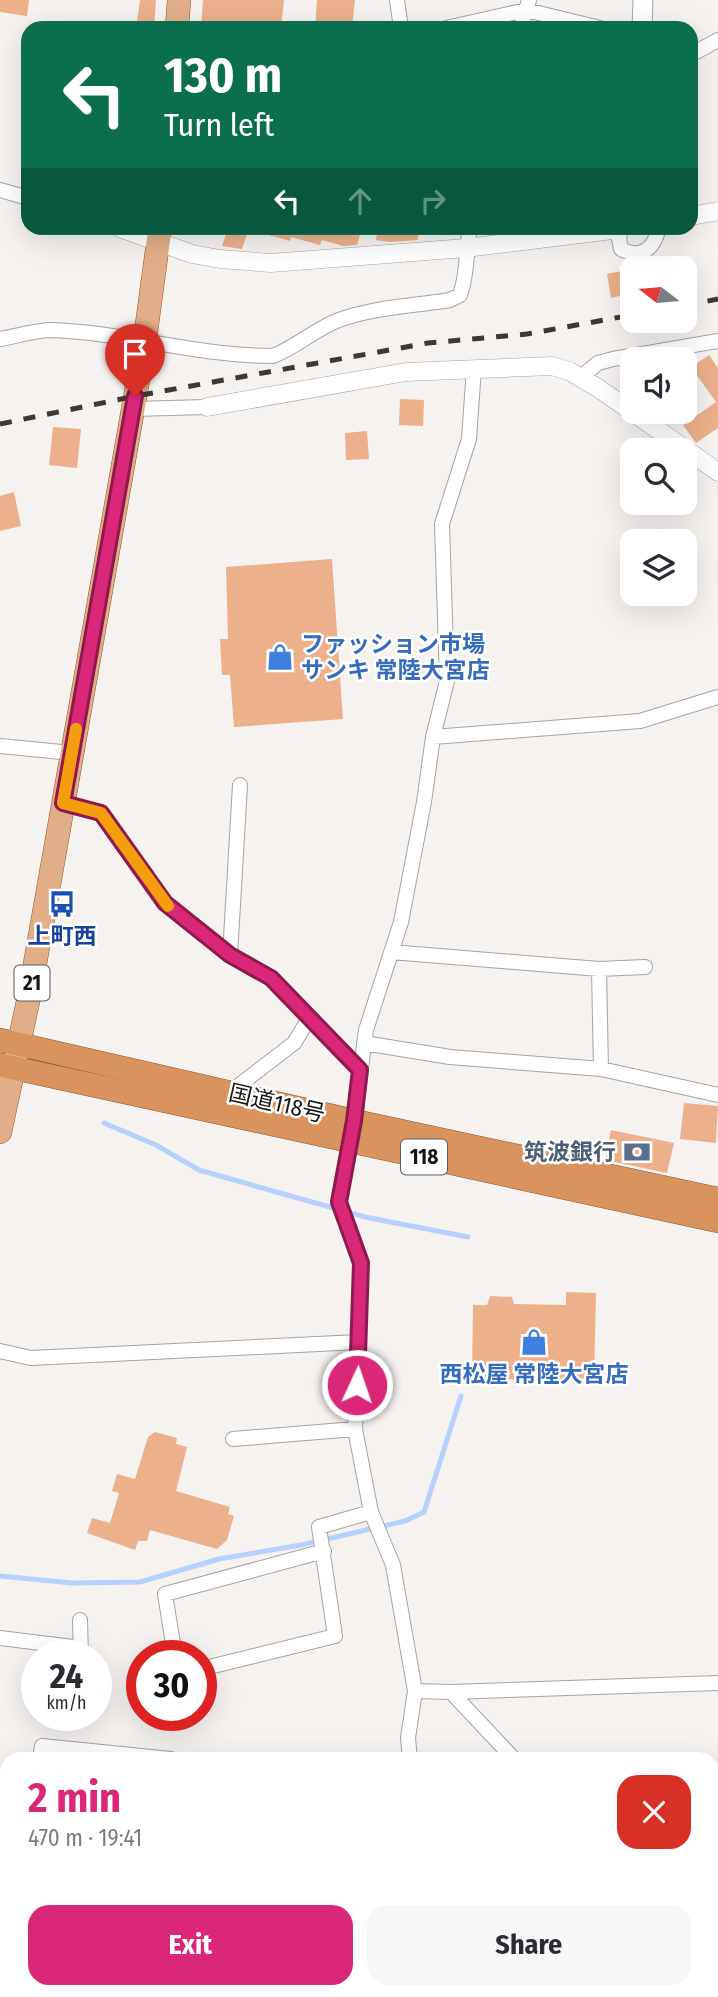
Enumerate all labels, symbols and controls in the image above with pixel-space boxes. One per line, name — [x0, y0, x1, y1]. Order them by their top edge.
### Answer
text: 130 m — [164, 46, 282, 105]
icon: left — [49, 49, 140, 140]
text: Turn left — [164, 106, 274, 144]
icon: left — [268, 182, 306, 220]
icon: ahead — [341, 182, 379, 220]
icon: right — [414, 182, 452, 220]
north arrow — [620, 256, 696, 332]
map controls — [620, 256, 697, 606]
pin — [105, 324, 165, 396]
icon: arrive — [116, 335, 154, 373]
button: sound — [620, 347, 697, 424]
button: search — [620, 438, 697, 515]
button: layers — [620, 529, 697, 606]
place label: ファッション市場 サンキ 常陸大宮店 — [301, 630, 490, 684]
shop icon: ファッション市場 サンキ 常陸大宮店 — [265, 642, 295, 672]
bus stop icon: 上町西 — [47, 889, 77, 919]
place label: 上町西 — [28, 922, 97, 950]
road number: 21 — [14, 965, 50, 1000]
street label: 国道118号 — [226, 1078, 328, 1128]
bank icon: 筑波銀行 — [622, 1137, 652, 1167]
place label: 筑波銀行 — [524, 1138, 616, 1166]
road number: 118 — [401, 1140, 447, 1174]
shop icon: 西松屋 常陸大宮店 — [519, 1327, 549, 1357]
position arrow — [320, 1348, 394, 1422]
place label: 西松屋 常陸大宮店 — [440, 1360, 628, 1388]
speed limit sign: 30 — [126, 1640, 217, 1731]
text: 24 — [50, 1655, 83, 1697]
text: km/h — [46, 1692, 87, 1714]
text: 2 min — [28, 1773, 121, 1823]
button: close — [617, 1775, 691, 1849]
text: 470 m · 19:41 — [28, 1824, 142, 1852]
button: Exit — [28, 1905, 353, 1985]
button: Share — [367, 1905, 691, 1985]

